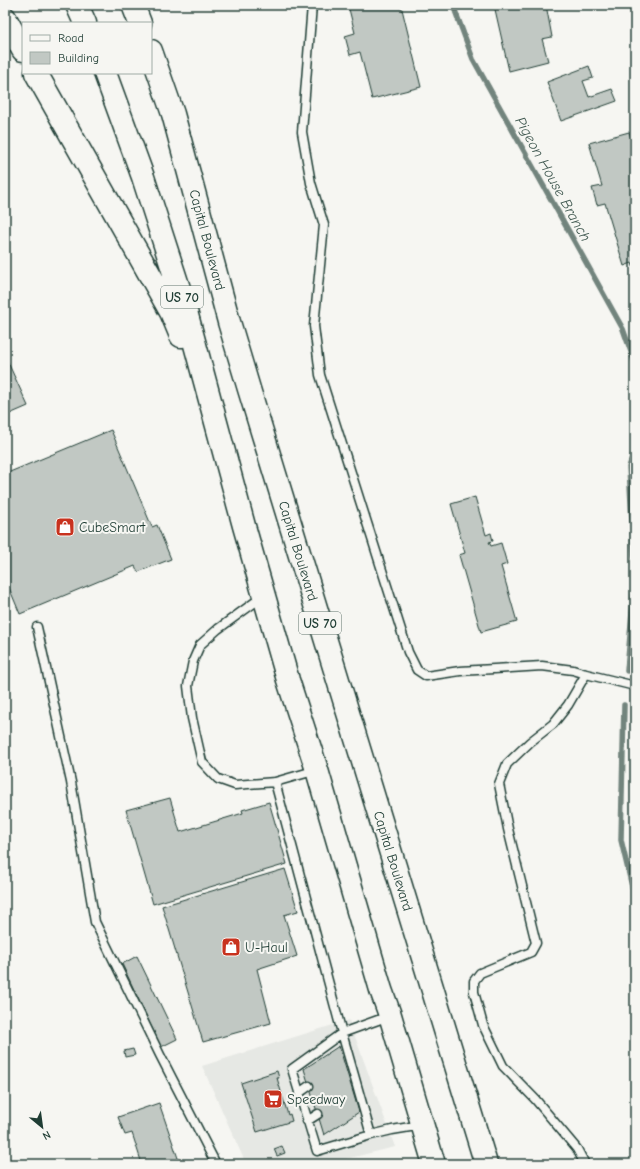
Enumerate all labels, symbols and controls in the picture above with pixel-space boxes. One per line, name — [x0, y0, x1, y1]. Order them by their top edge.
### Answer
legend — [22, 22, 152, 74]
text: Road — [58, 31, 84, 45]
text: Building — [58, 51, 99, 65]
water label: Pigeon House Branch — [511, 113, 595, 245]
street label: Capital Boulevard — [185, 188, 229, 292]
road number: US 70 — [161, 286, 203, 308]
street label: Capital Boulevard — [275, 499, 321, 603]
shop icon: CubeSmart — [54, 516, 76, 538]
place label: CubeSmart — [79, 519, 146, 536]
road number: US 70 — [299, 612, 341, 634]
street label: Capital Boulevard — [370, 809, 416, 913]
shop icon: U-Haul — [220, 936, 242, 958]
place label: U-Haul — [245, 939, 288, 956]
supermarket icon: Speedway — [262, 1088, 284, 1110]
place label: Speedway — [287, 1091, 346, 1108]
north arrow — [22, 1107, 62, 1147]
text: N — [40, 1128, 53, 1143]

